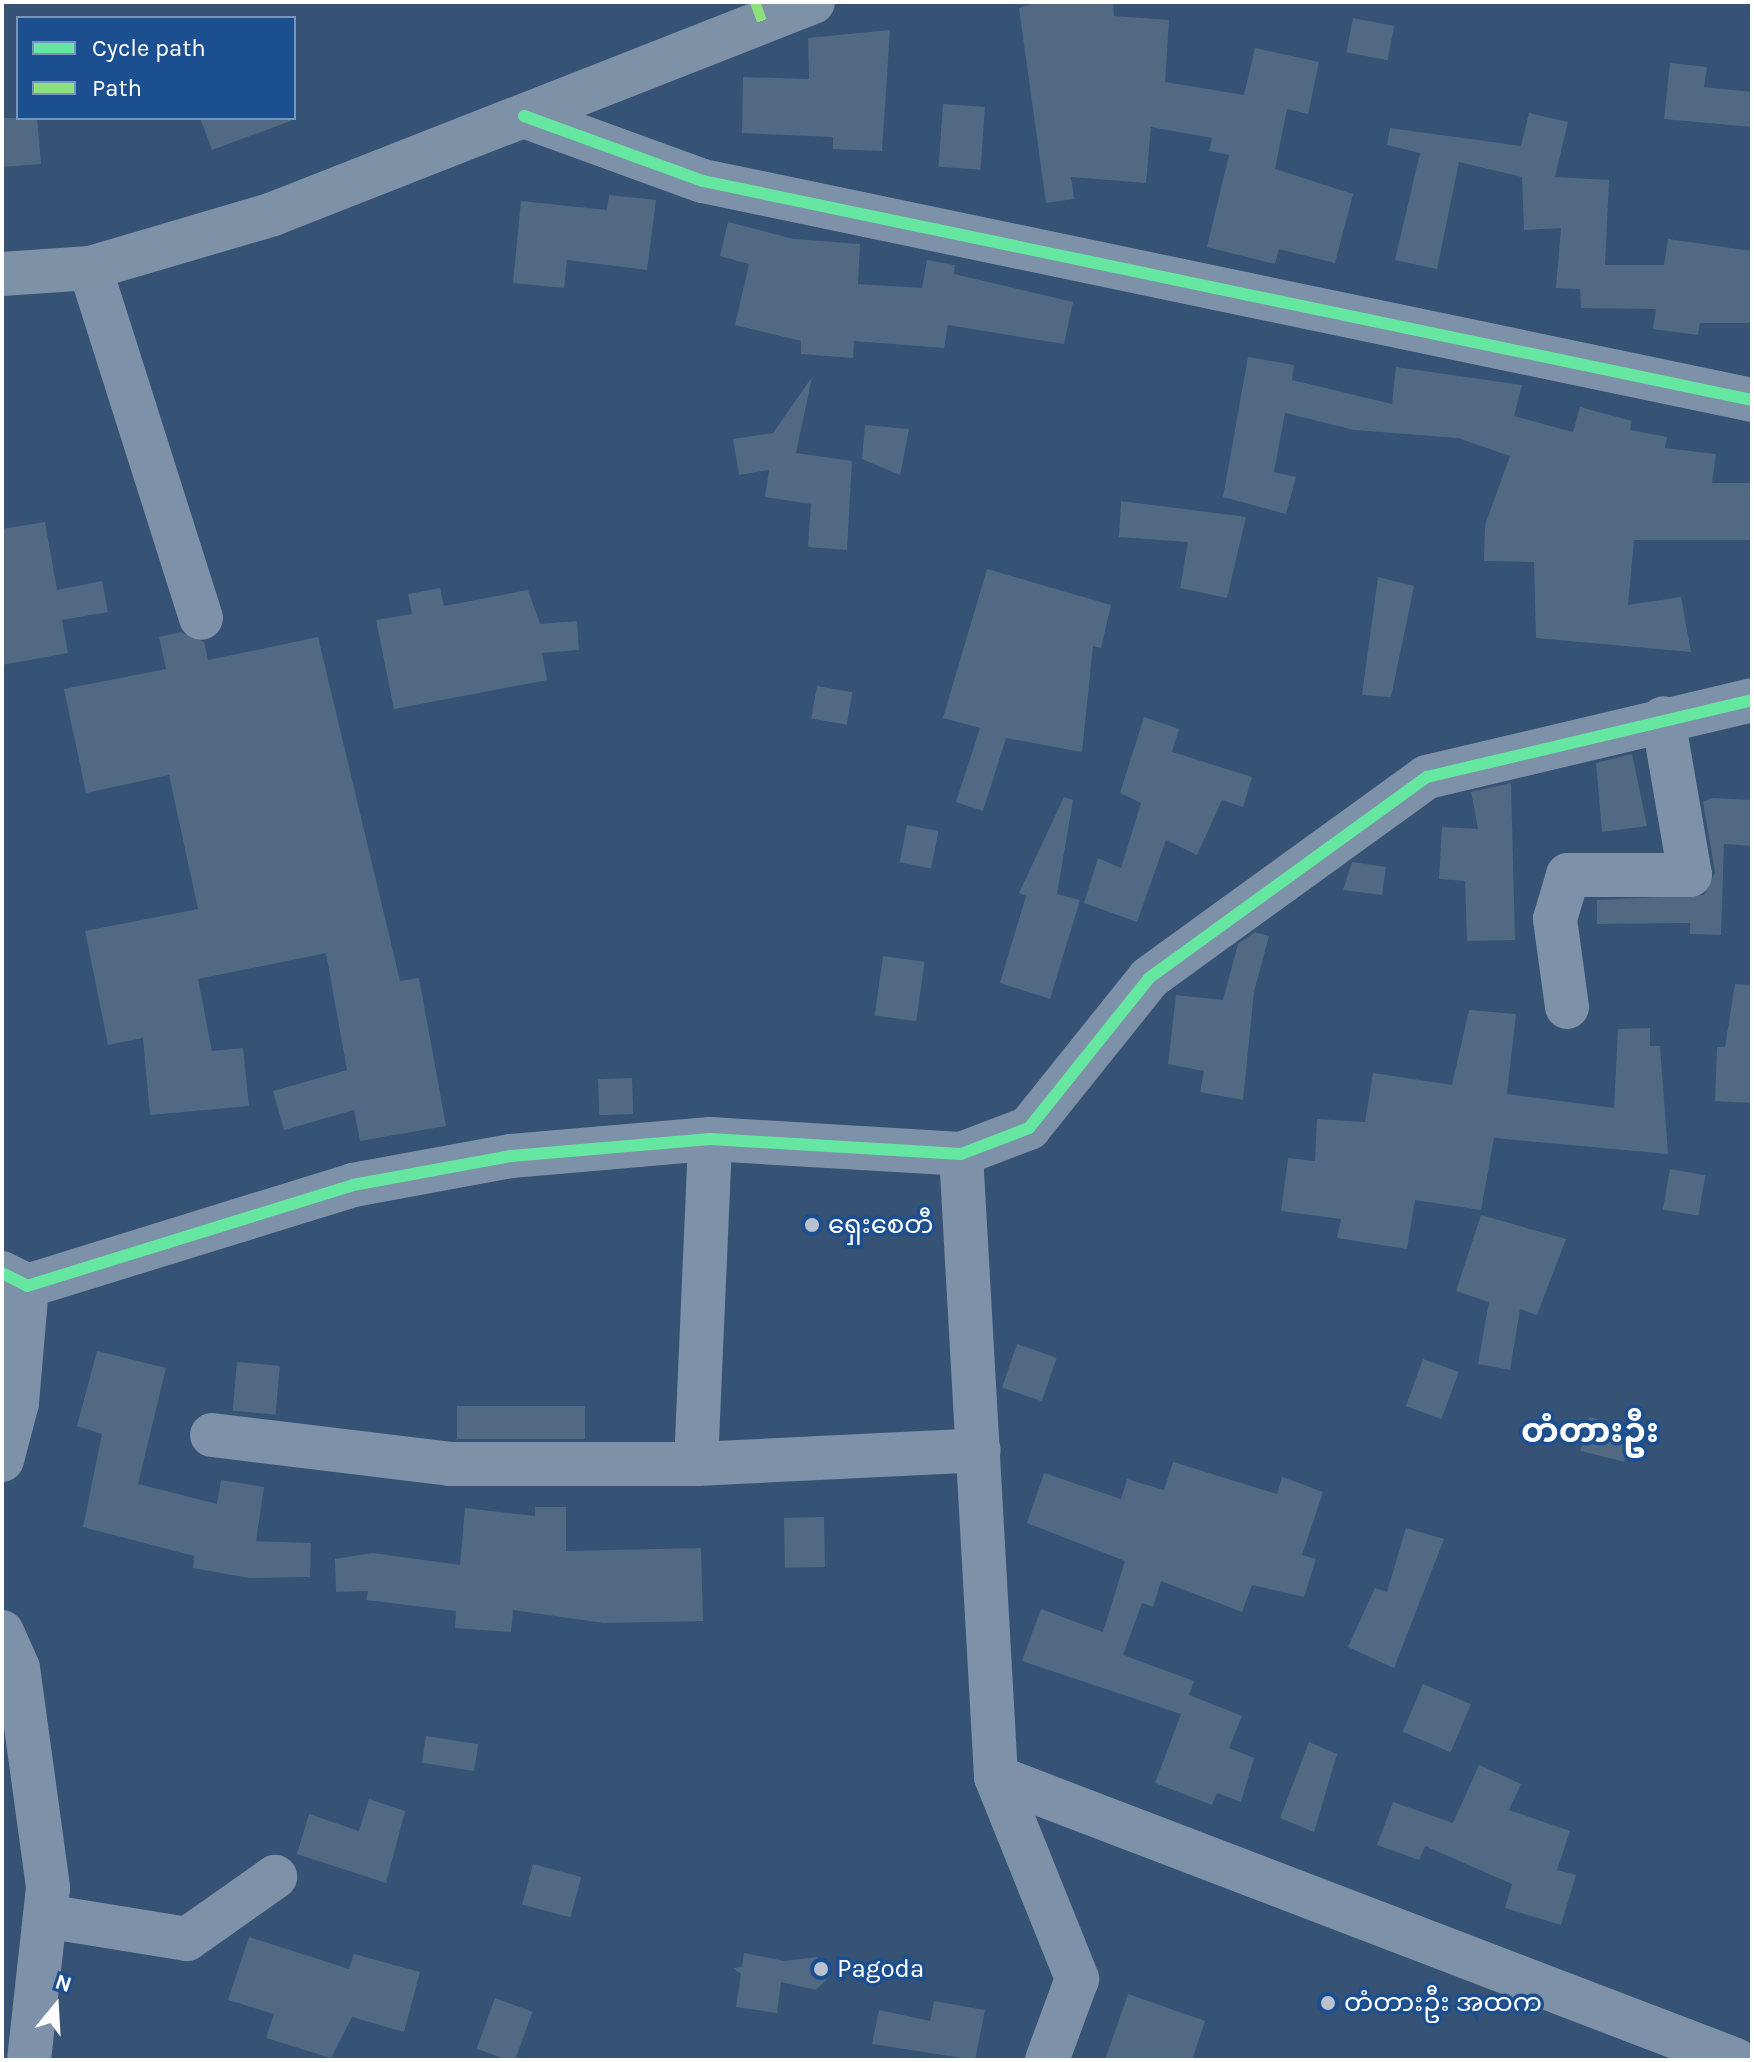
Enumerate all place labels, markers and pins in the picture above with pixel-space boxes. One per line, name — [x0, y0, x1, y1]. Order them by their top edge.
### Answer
place label: ရှေးစေတီ — [828, 1209, 934, 1241]
marker: ရှေးစေတီ — [803, 1216, 821, 1234]
place label: Pagoda — [837, 1953, 924, 1985]
marker: Pagoda — [812, 1960, 830, 1978]
place label: တံတားဦး အထက — [1344, 1987, 1542, 2019]
marker: တံတားဦး အထက — [1319, 1994, 1337, 2012]

